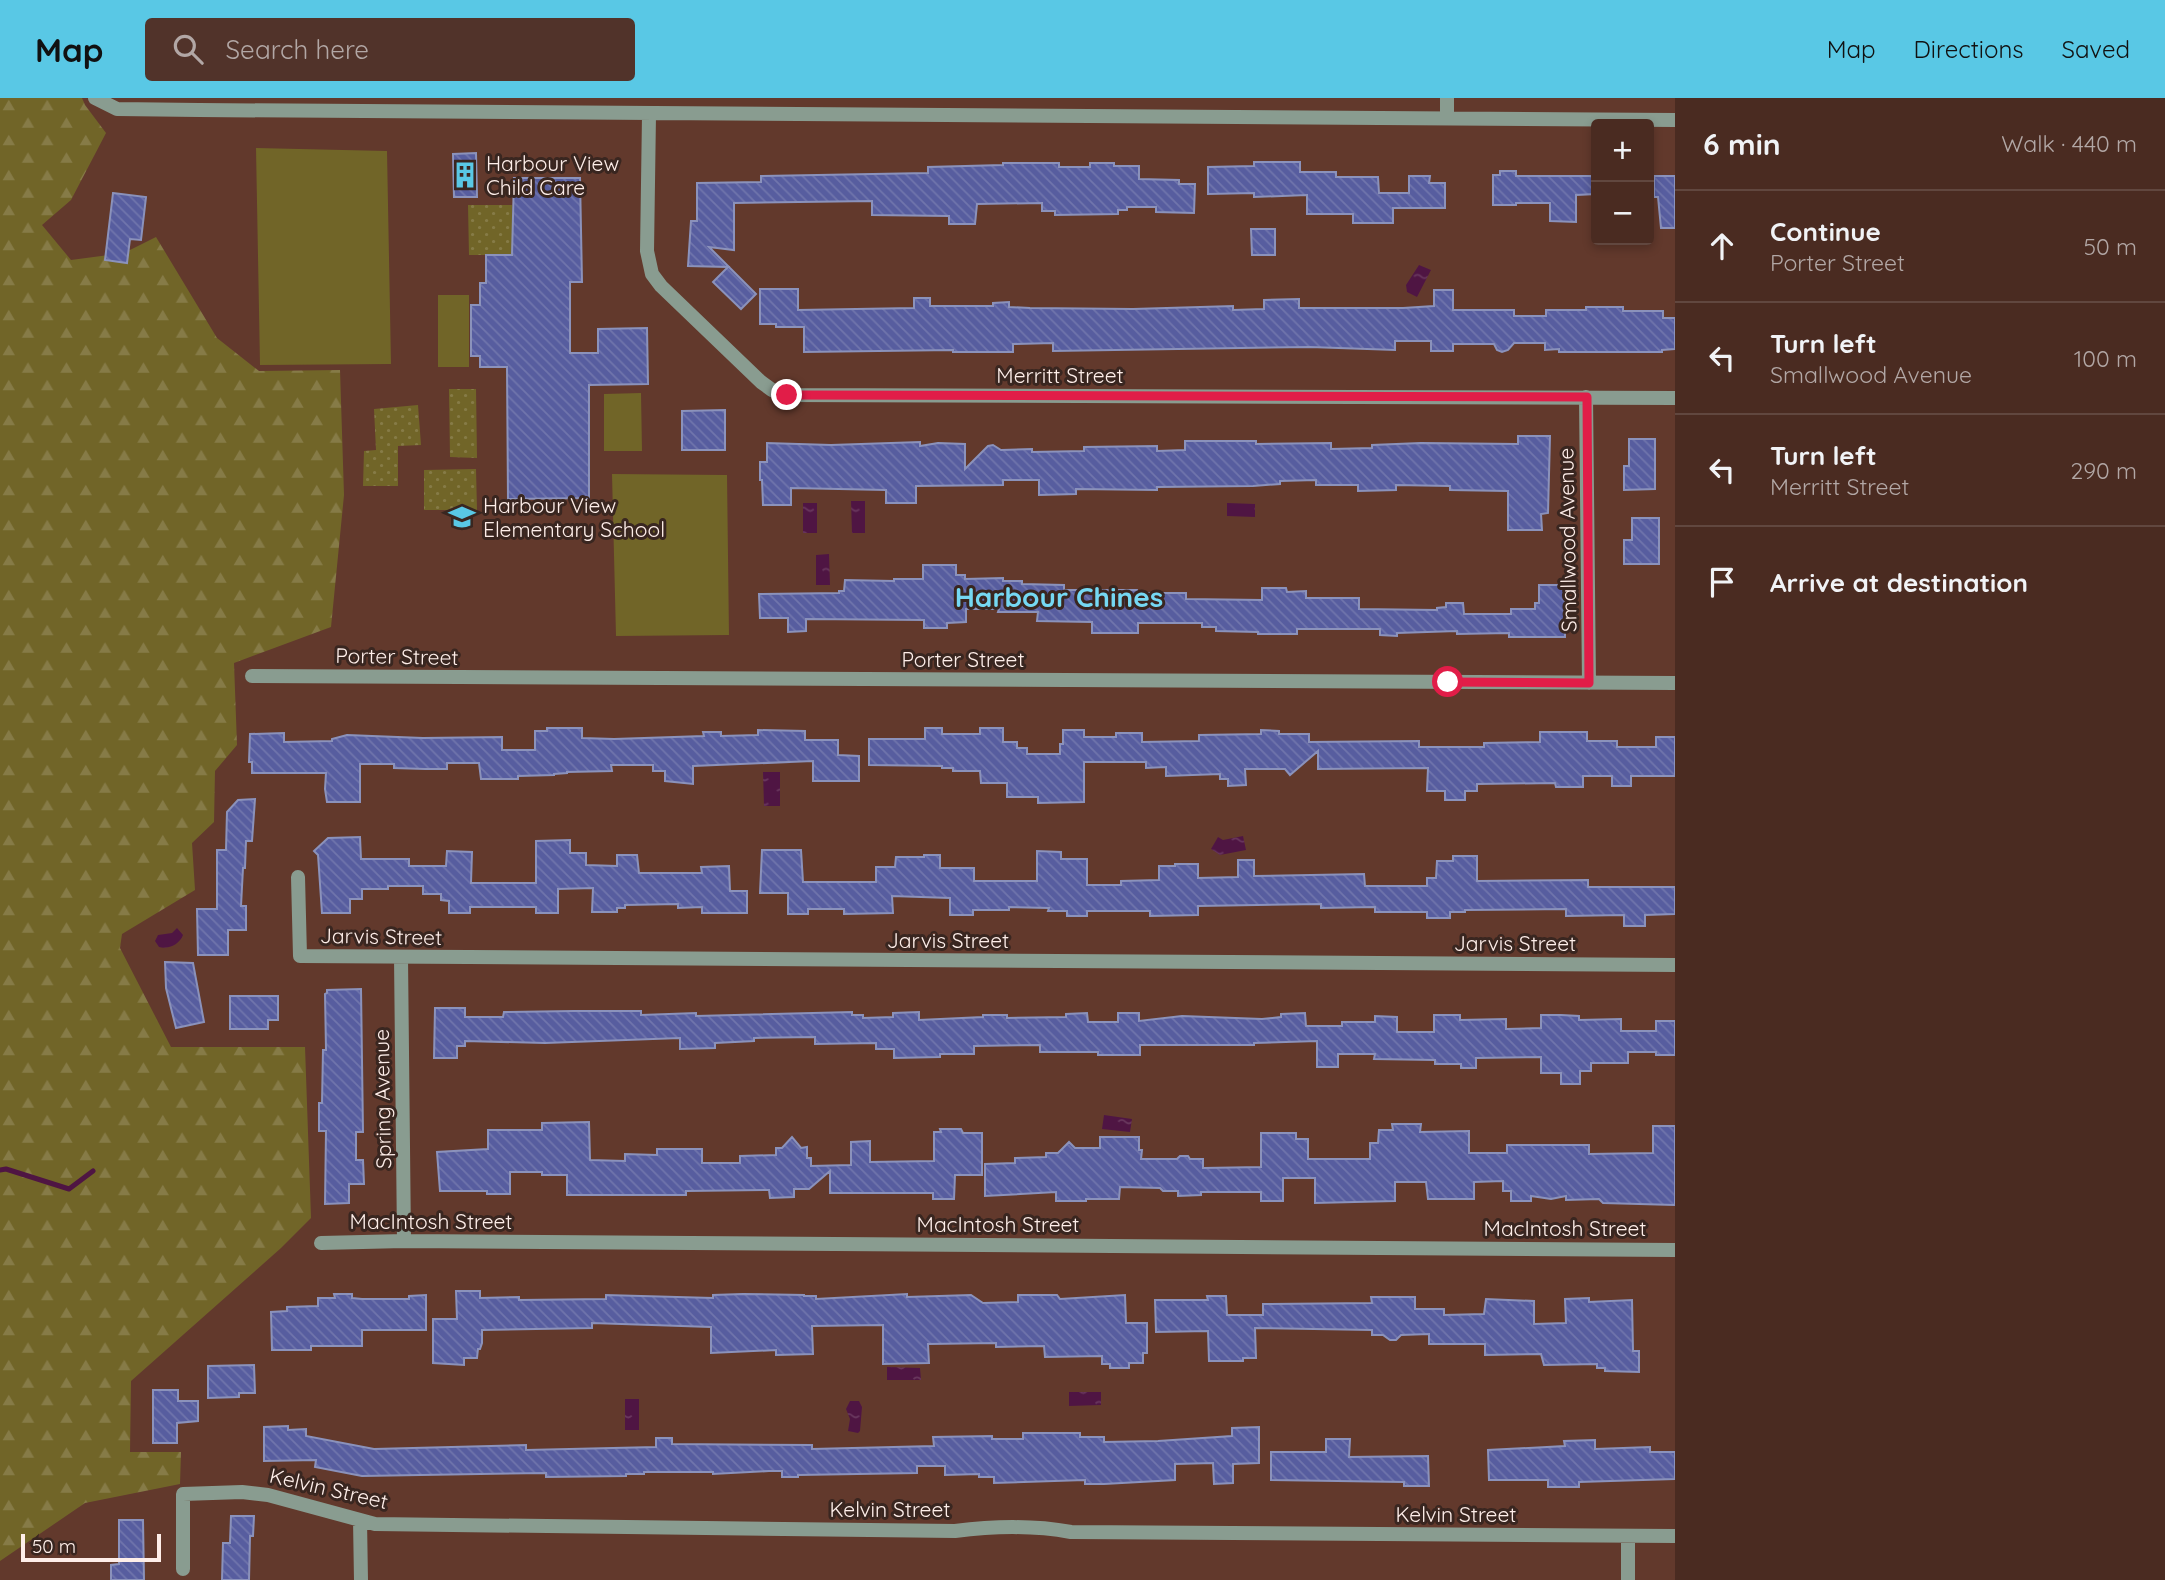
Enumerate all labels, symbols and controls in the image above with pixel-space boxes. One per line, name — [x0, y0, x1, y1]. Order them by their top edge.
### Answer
search box — [145, 18, 635, 81]
text: Map — [35, 29, 103, 70]
icon: search — [169, 30, 207, 68]
text: Search here — [225, 33, 369, 66]
text: Map — [1827, 34, 1876, 64]
text: Directions — [1914, 34, 2024, 64]
text: Saved — [2062, 34, 2130, 64]
map controls — [1591, 119, 1654, 245]
button: + — [1591, 119, 1654, 182]
text: 6 min — [1703, 125, 1781, 163]
text: Walk · 440 m — [2001, 129, 2137, 158]
place label: Harbour View Child Care — [486, 150, 619, 200]
building icon: Harbour View Child Care — [450, 160, 480, 190]
button: − — [1591, 182, 1654, 245]
text: Continue — [1770, 215, 1881, 248]
icon: ahead — [1703, 227, 1741, 265]
text: 50 m — [2084, 232, 2137, 261]
text: Porter Street — [1770, 248, 1905, 277]
text: Turn left — [1770, 327, 1877, 360]
icon: left — [1703, 339, 1741, 377]
text: 100 m — [2074, 344, 2137, 373]
text: Smallwood Avenue — [1770, 360, 1972, 389]
street label: Merritt Street — [996, 362, 1124, 388]
route end — [771, 379, 802, 410]
text: Turn left — [1770, 439, 1877, 472]
street label: Smallwood Avenue — [1552, 448, 1582, 632]
icon: left — [1703, 451, 1741, 489]
text: 290 m — [2070, 456, 2137, 485]
text: Merritt Street — [1770, 472, 1909, 501]
place label: Harbour View Elementary School — [483, 492, 665, 542]
school or university icon: Harbour View Elementary School — [447, 502, 477, 532]
icon: arrive — [1703, 563, 1741, 601]
text: Arrive at destination — [1770, 566, 2028, 599]
district label: Harbour Chines — [955, 579, 1163, 614]
street label: Porter Street — [335, 642, 459, 670]
street label: Porter Street — [901, 646, 1025, 672]
route start — [1432, 666, 1463, 697]
street label: Jarvis Street — [320, 922, 442, 950]
street label: Jarvis Street — [887, 927, 1009, 953]
street label: Jarvis Street — [1454, 930, 1576, 956]
street label: Spring Avenue — [368, 1029, 396, 1169]
street label: MacIntosh Street — [350, 1208, 512, 1234]
street label: MacIntosh Street — [917, 1211, 1079, 1237]
street label: MacIntosh Street — [1484, 1215, 1646, 1241]
street label: Kelvin Street — [267, 1462, 391, 1514]
street label: Kelvin Street — [830, 1496, 950, 1522]
street label: Kelvin Street — [1396, 1501, 1516, 1527]
scale bar — [21, 1531, 161, 1563]
text: 50 m — [32, 1534, 76, 1558]

